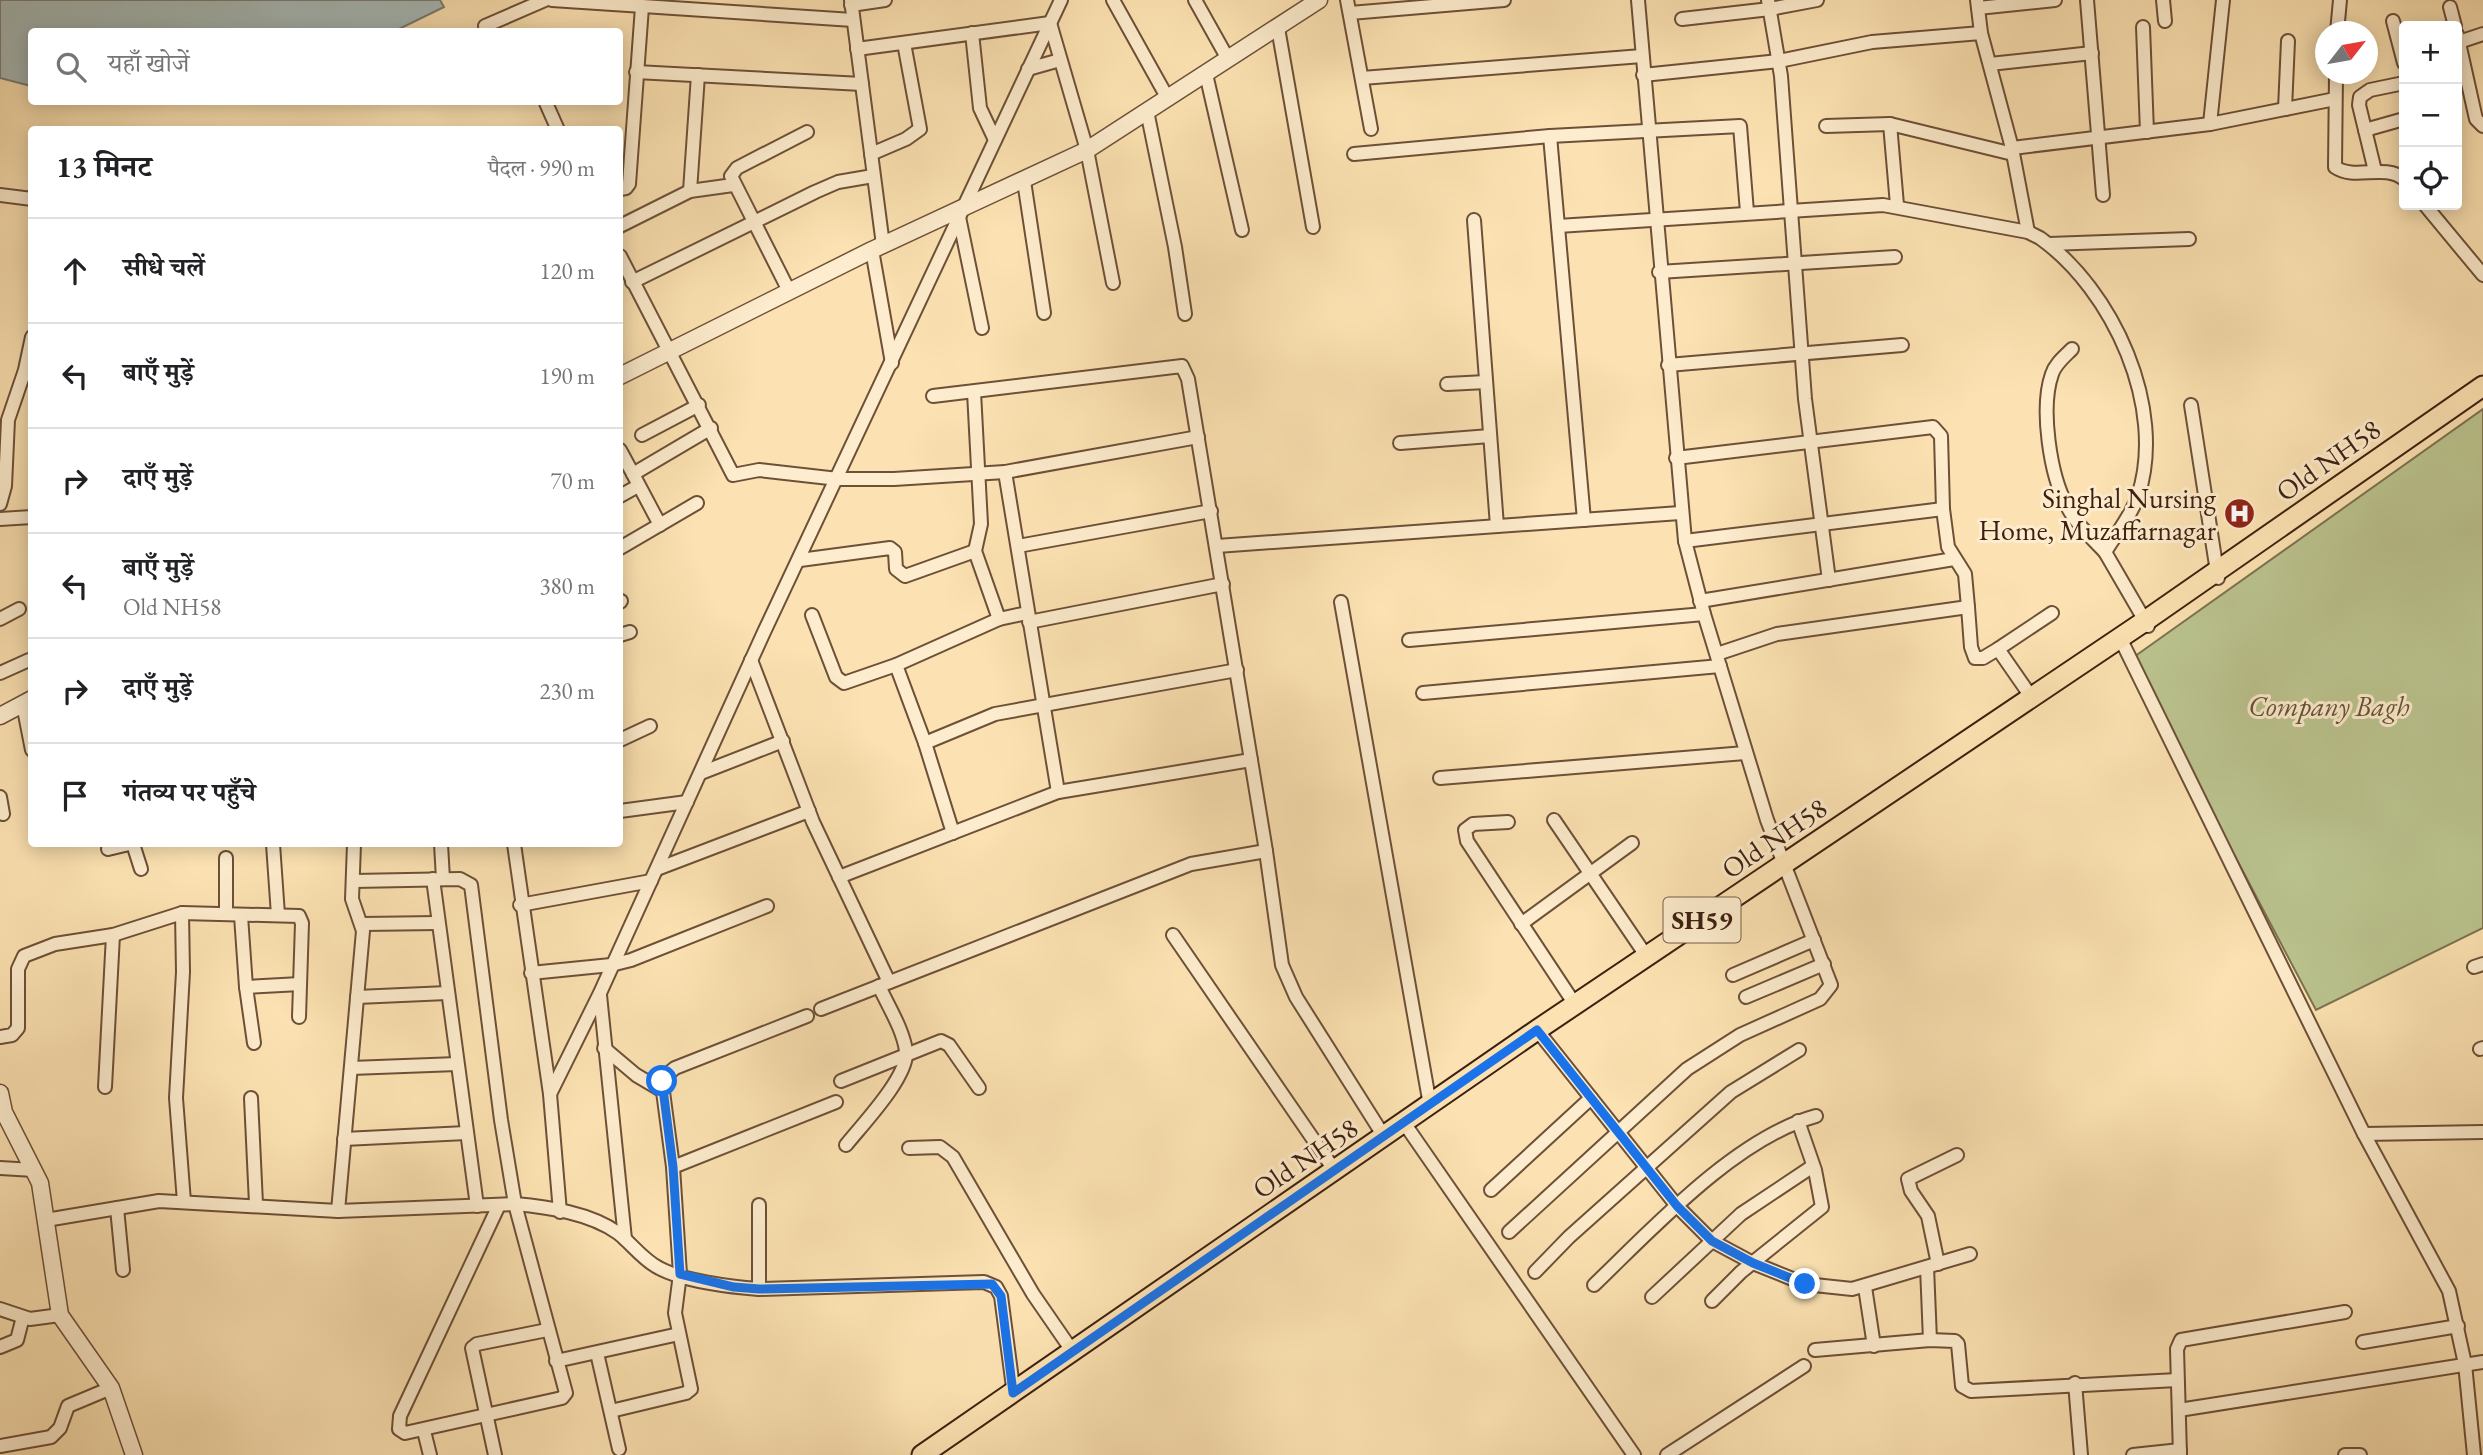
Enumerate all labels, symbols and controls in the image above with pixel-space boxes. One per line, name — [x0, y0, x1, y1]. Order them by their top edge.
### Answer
north arrow — [2315, 21, 2378, 84]
map controls — [2399, 21, 2462, 210]
button: + — [2399, 21, 2462, 84]
search box — [28, 28, 623, 105]
text: यहाँ खोजें — [108, 46, 189, 80]
icon: search — [52, 48, 90, 86]
button: − — [2399, 84, 2462, 147]
text: 13 मिनट — [56, 147, 152, 186]
button: locate — [2399, 147, 2462, 210]
text: पैदल · 990 m — [488, 153, 595, 183]
text: सीधे चलें — [123, 250, 205, 284]
icon: ahead — [56, 252, 94, 290]
text: 120 m — [539, 256, 595, 286]
text: बाएँ मुड़ें — [123, 355, 194, 389]
icon: left — [56, 357, 94, 395]
text: 190 m — [539, 361, 595, 391]
street label: Old NH58 — [2269, 411, 2387, 509]
text: दाएँ मुड़ें — [123, 460, 193, 494]
icon: right — [56, 462, 94, 500]
text: 70 m — [550, 466, 595, 496]
place label: Singhal Nursing Home, Muzaffarnagar — [1978, 480, 2217, 548]
hospital icon: Singhal Nursing Home, Muzaffarnagar — [2222, 497, 2256, 531]
text: बाएँ मुड़ें — [123, 550, 194, 584]
icon: left — [56, 567, 94, 605]
text: 380 m — [539, 571, 595, 601]
text: Old NH58 — [123, 592, 221, 622]
text: दाएँ मुड़ें — [123, 670, 193, 704]
icon: right — [56, 672, 94, 710]
text: 230 m — [539, 676, 595, 706]
park label: Company Bagh — [2248, 688, 2410, 724]
text: गंतव्य पर पहुँचे — [123, 775, 256, 809]
icon: arrive — [56, 777, 94, 815]
street label: Old NH58 — [1714, 790, 1834, 886]
road number: SH59 — [1664, 897, 1740, 942]
route start — [646, 1065, 677, 1096]
street label: Old NH58 — [1245, 1110, 1365, 1206]
route end — [1789, 1268, 1820, 1299]

